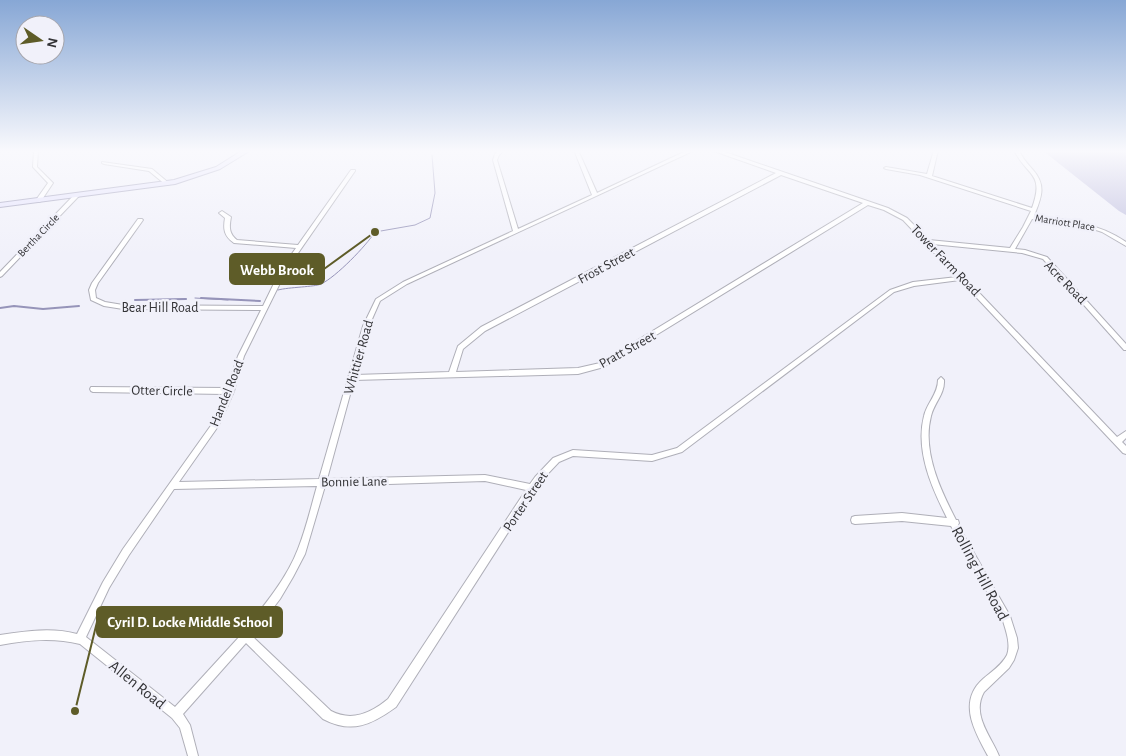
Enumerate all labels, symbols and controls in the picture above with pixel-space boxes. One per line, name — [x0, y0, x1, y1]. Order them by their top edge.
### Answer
north arrow — [15, 15, 65, 65]
text: N — [44, 36, 60, 49]
street label: Bertha Circle — [15, 212, 61, 259]
street label: Marriott Place — [1034, 212, 1096, 233]
street label: Tower Farm Road — [908, 222, 983, 299]
street label: Frost Street — [576, 245, 638, 287]
callout: Webb Brook — [230, 254, 324, 284]
street label: Acre Road — [1041, 258, 1089, 307]
text: Webb Brook — [240, 263, 315, 278]
street label: Bear Hill Road — [121, 301, 199, 315]
street label: Whittier Road — [342, 319, 376, 396]
street label: Pratt Street — [597, 328, 659, 371]
street label: Handel Road — [207, 358, 247, 429]
street label: Otter Circle — [131, 383, 193, 399]
street label: Porter Street — [501, 469, 551, 534]
street label: Bonnie Lane — [321, 474, 387, 490]
street label: Rolling Hill Road — [949, 524, 1012, 623]
callout: Cyril D. Locke Middle School — [97, 607, 282, 637]
text: Cyril D. Locke Middle School — [107, 615, 273, 630]
street label: Allen Road — [106, 657, 169, 712]

